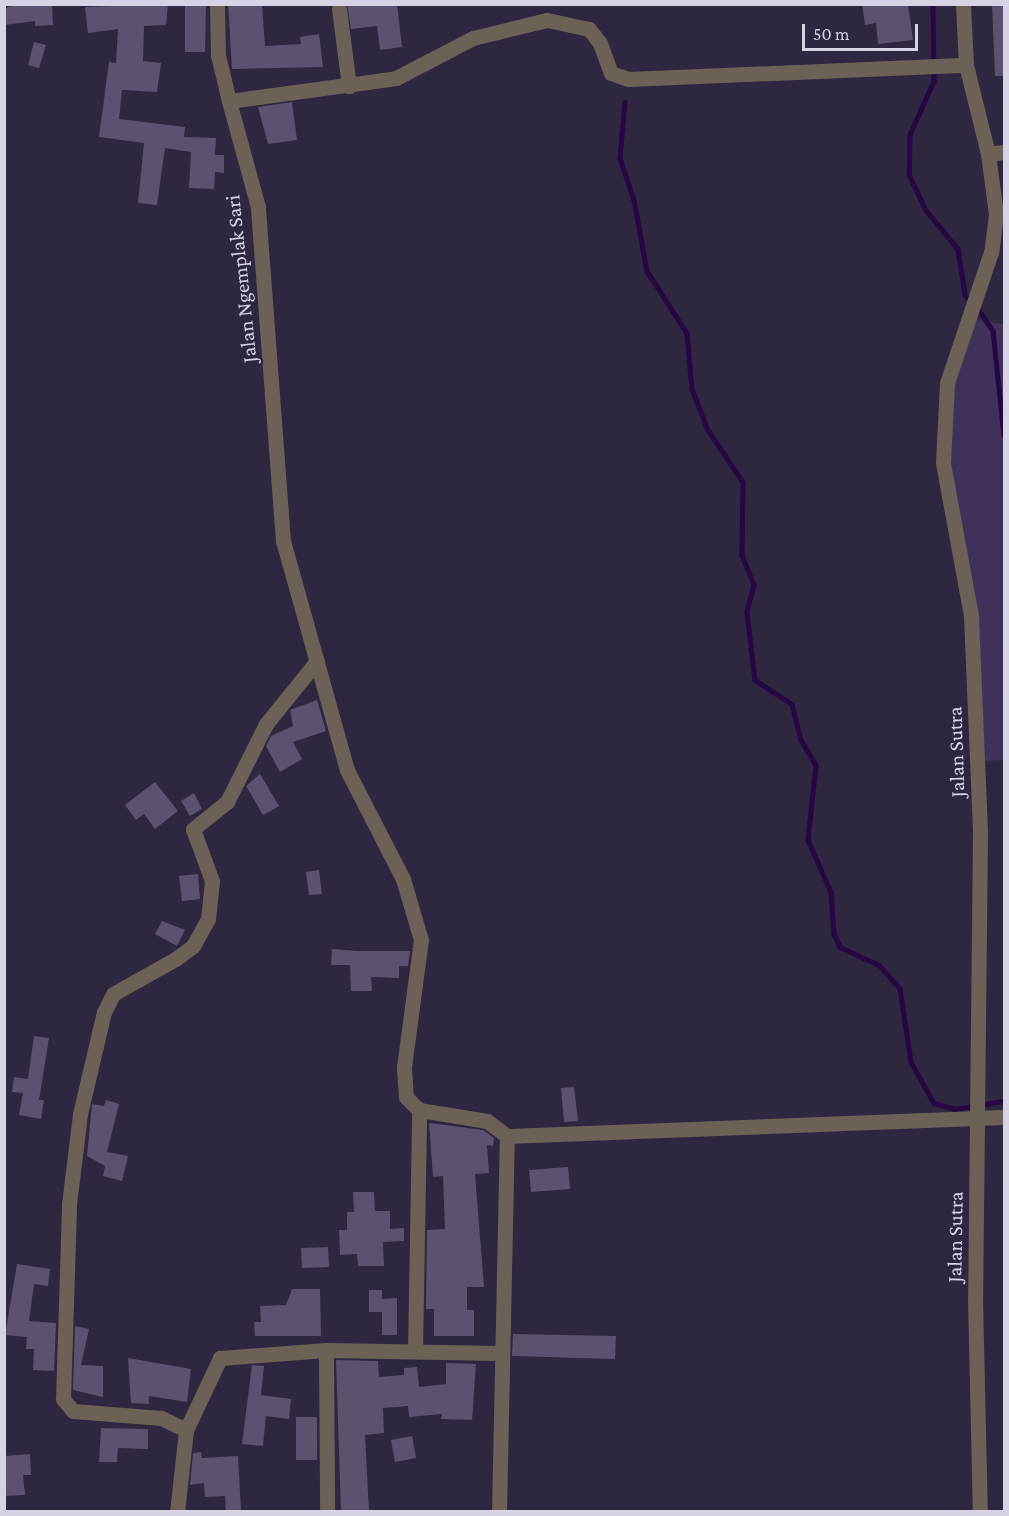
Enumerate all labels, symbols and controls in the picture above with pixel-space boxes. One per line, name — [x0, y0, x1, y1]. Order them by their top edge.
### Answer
scale bar — [805, 12, 920, 50]
text: 50 m — [813, 24, 850, 44]
street label: Jalan Ngemplak Sari — [220, 194, 262, 364]
street label: Jalan Sutra — [942, 706, 970, 798]
street label: Jalan Sutra — [942, 1191, 968, 1283]

